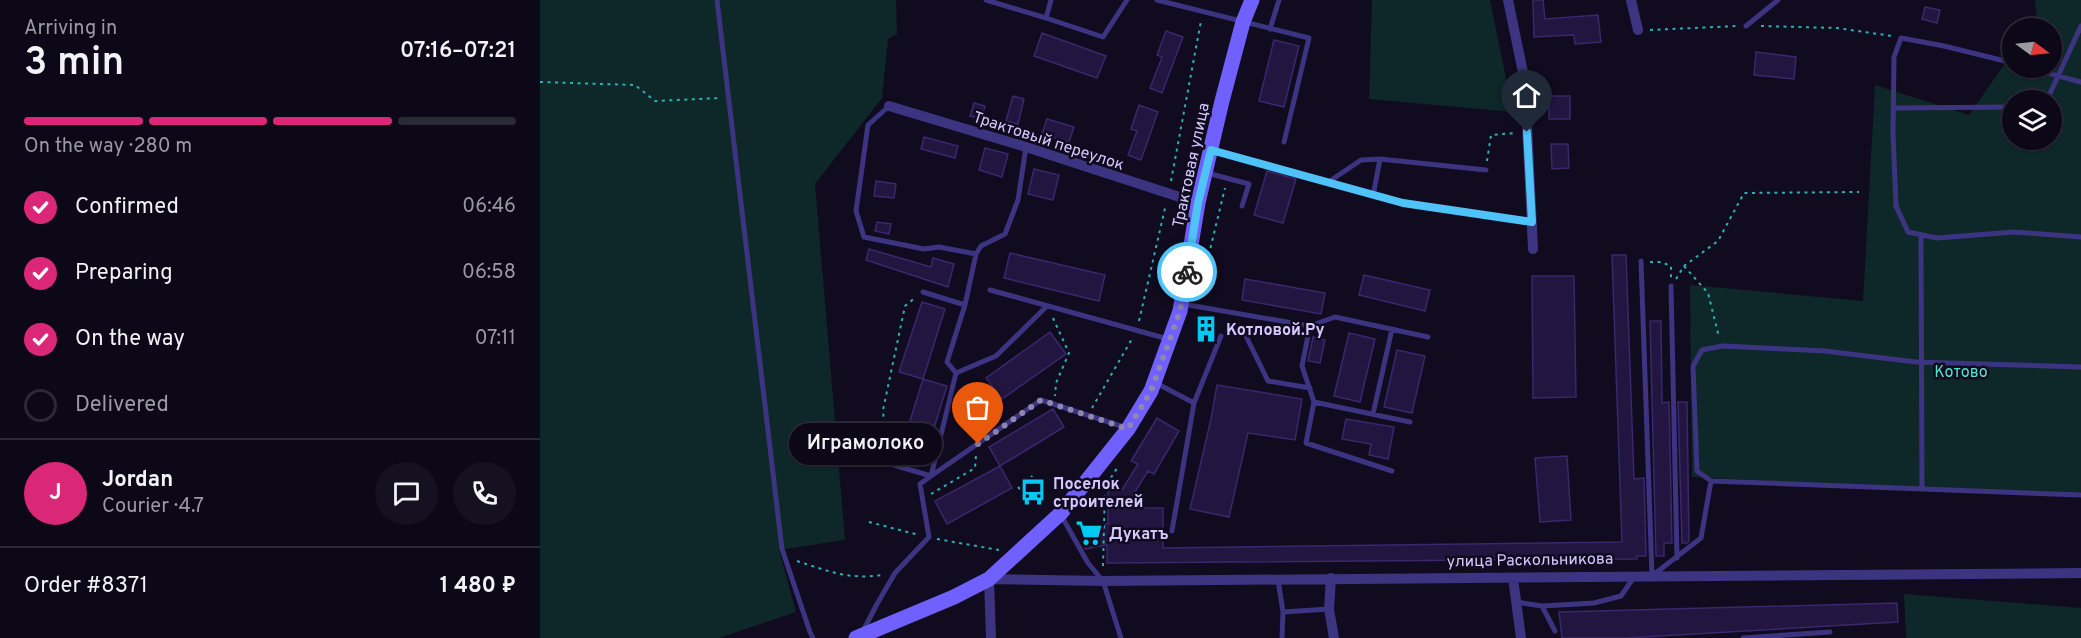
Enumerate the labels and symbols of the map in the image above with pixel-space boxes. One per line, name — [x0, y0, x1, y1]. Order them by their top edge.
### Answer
north arrow — [2002, 18, 2062, 78]
pin — [1501, 70, 1552, 132]
street label: Трактовая улица — [1169, 101, 1215, 230]
street label: Трактовый переулок — [970, 108, 1127, 176]
courier — [1157, 242, 1217, 302]
building icon: Котловой.Ру — [1191, 314, 1221, 344]
place label: Котловой.Ру — [1226, 321, 1325, 341]
park label: Котово — [1934, 363, 1988, 383]
pin — [952, 382, 1003, 444]
callout: Играмолоко — [789, 423, 942, 465]
place label: Поселок строителей — [1053, 475, 1143, 513]
bus stop icon: Поселок строителей — [1018, 477, 1048, 507]
supermarket icon: Дукатъ — [1074, 518, 1104, 548]
place label: Дукатъ — [1109, 525, 1169, 545]
street label: улица Раскольникова — [1446, 550, 1614, 572]

